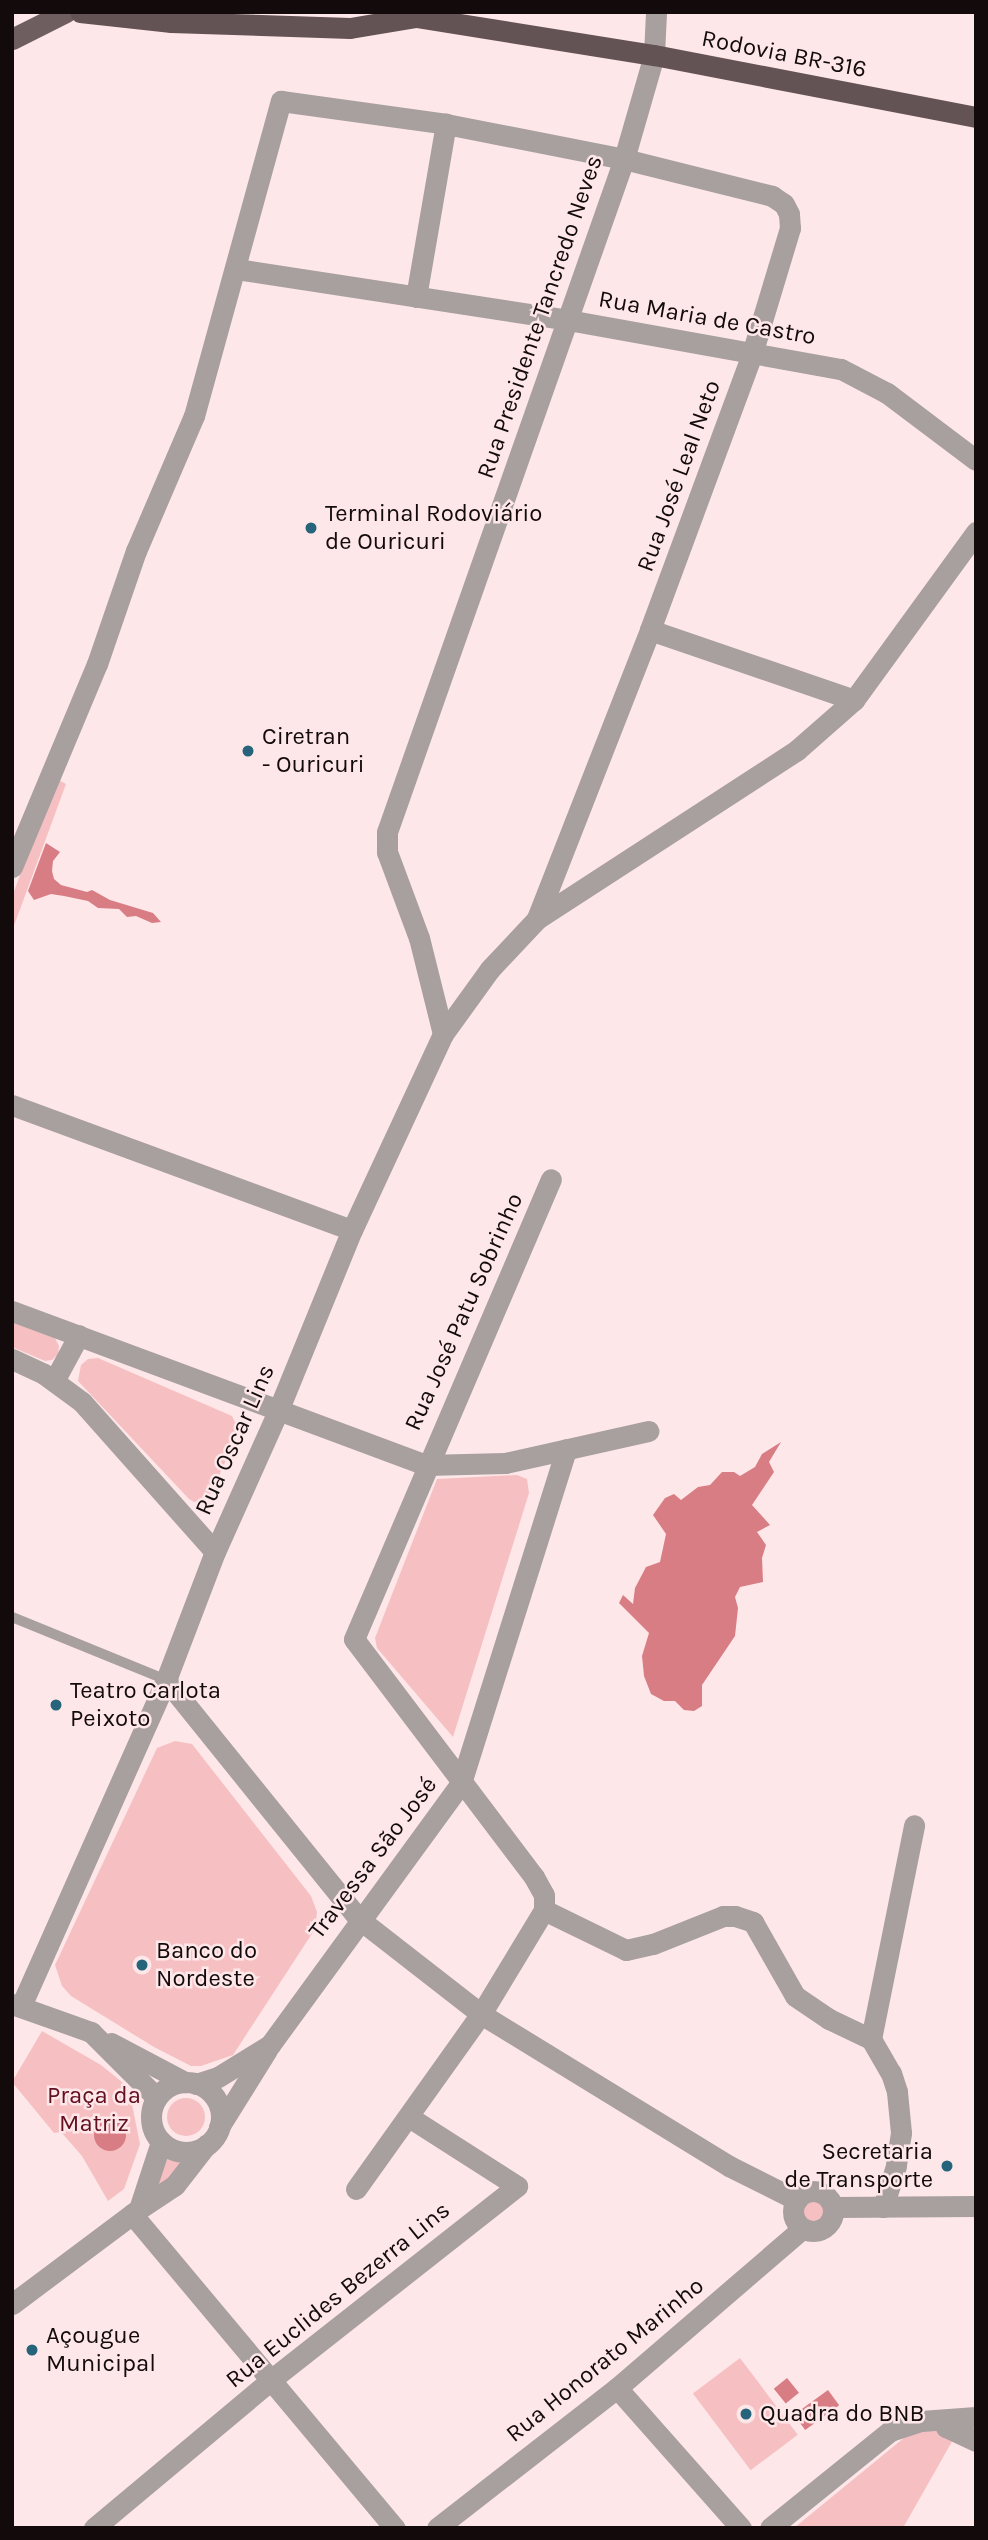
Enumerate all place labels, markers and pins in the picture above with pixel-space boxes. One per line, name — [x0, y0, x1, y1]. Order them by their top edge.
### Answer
place label: Terminal Rodoviário de Ouricuri — [325, 500, 542, 556]
marker: Terminal Rodoviário de Ouricuri — [303, 520, 319, 536]
place label: Ciretran - Ouricuri — [262, 723, 365, 779]
marker: Ciretran - Ouricuri — [240, 743, 256, 759]
place label: Teatro Carlota Peixoto — [70, 1677, 221, 1733]
marker: Teatro Carlota Peixoto — [48, 1697, 64, 1713]
place label: Banco do Nordeste — [156, 1937, 257, 1993]
marker: Banco do Nordeste — [134, 1957, 150, 1973]
place label: Secretaria de Transporte — [784, 2138, 933, 2194]
marker: Secretaria de Transporte — [939, 2158, 955, 2174]
place label: Açougue Municipal — [46, 2322, 156, 2378]
marker: Açougue Municipal — [24, 2342, 40, 2358]
place label: Quadra do BNB — [760, 2400, 924, 2428]
marker: Quadra do BNB — [738, 2406, 754, 2422]

